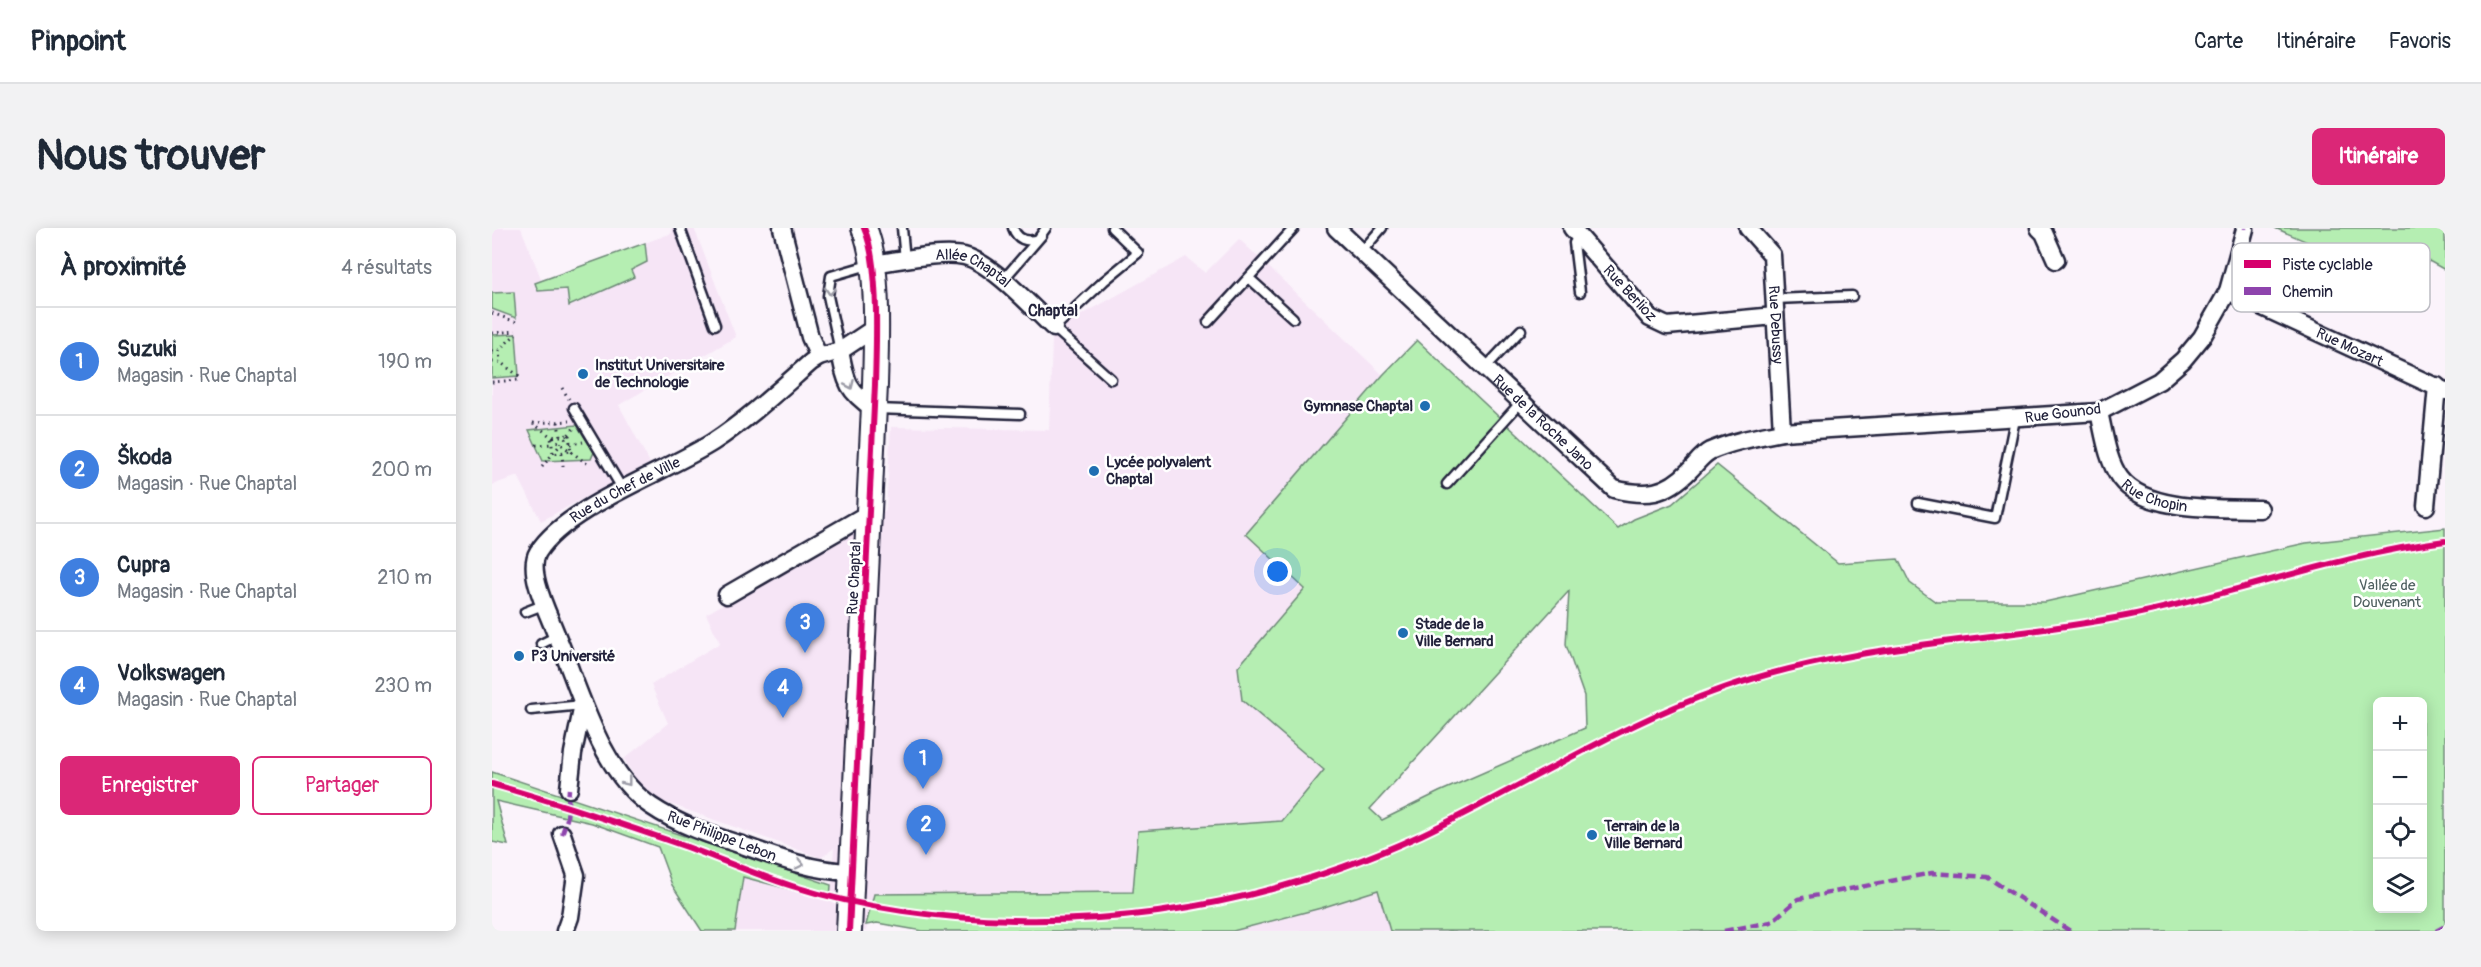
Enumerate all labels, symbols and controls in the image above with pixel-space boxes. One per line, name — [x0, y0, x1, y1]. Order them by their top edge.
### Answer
text: Pinpoint — [30, 24, 126, 59]
text: Carte — [2194, 28, 2243, 55]
text: Itinéraire — [2276, 28, 2356, 55]
text: Favoris — [2389, 28, 2451, 55]
button: Itinéraire — [2312, 128, 2445, 185]
text: Nous trouver — [36, 130, 265, 182]
legend — [2232, 243, 2430, 312]
street label: Allée Chaptal — [935, 246, 1015, 292]
text: À proximité — [60, 251, 187, 283]
text: 4 résultats — [341, 255, 432, 280]
text: Piste cyclable — [2282, 255, 2373, 275]
street label: Rue Berlioz — [1599, 261, 1661, 326]
text: Chemin — [2282, 282, 2333, 302]
street label: Rue Debussy — [1764, 285, 1787, 365]
one-way arrow — [823, 287, 836, 296]
district label: Chaptal — [1028, 301, 1078, 321]
street label: Rue Mozart — [2313, 324, 2387, 372]
text: Suzuki — [117, 335, 177, 363]
text: 1 — [76, 349, 83, 374]
text: 190 m — [378, 349, 432, 374]
place label: Institut Universitaire de Technologie — [595, 356, 725, 392]
text: Magasin · Rue Chaptal — [117, 363, 297, 388]
marker: Institut Universitaire de Technologie — [576, 367, 590, 381]
street label: Rue de la Roche Jano — [1488, 371, 1597, 475]
one-way arrow — [843, 379, 855, 390]
place label: Gymnase Chaptal — [1304, 397, 1413, 416]
marker: Gymnase Chaptal — [1418, 399, 1432, 413]
street label: Rue Gounod — [2024, 399, 2102, 428]
text: Škoda — [117, 443, 172, 471]
street label: Rue du Chef de Ville — [566, 453, 684, 528]
place label: Lycée polyvalent Chaptal — [1106, 453, 1212, 489]
text: 2 — [74, 457, 85, 482]
text: 200 m — [371, 457, 432, 482]
marker: Lycée polyvalent Chaptal — [1087, 464, 1101, 478]
text: Magasin · Rue Chaptal — [117, 471, 297, 496]
street label: Rue Chopin — [2117, 476, 2188, 516]
street label: Rue Chaptal — [843, 541, 866, 615]
text: Cupra — [117, 551, 170, 579]
your location — [1263, 557, 1292, 586]
text: 3 — [74, 565, 85, 590]
text: 210 m — [377, 565, 432, 590]
park label: Vallée de Douvenant — [2353, 576, 2422, 612]
text: Magasin · Rue Chaptal — [117, 579, 297, 604]
pin: 3 — [786, 604, 824, 653]
place label: Stade de la Ville Bernard — [1415, 615, 1494, 651]
marker: Stade de la Ville Bernard — [1396, 626, 1410, 640]
place label: P3 Université — [531, 647, 615, 666]
marker: P3 Université — [512, 649, 526, 663]
text: Volkswagen — [117, 659, 225, 687]
pin: 4 — [764, 668, 802, 718]
text: 4 — [74, 673, 85, 698]
text: 230 m — [375, 673, 432, 698]
text: Magasin · Rue Chaptal — [117, 687, 297, 712]
map controls — [2373, 697, 2427, 913]
button: + — [2373, 697, 2427, 751]
pin: 1 — [904, 740, 942, 789]
button: − — [2373, 751, 2427, 805]
button: Enregistrer — [60, 756, 240, 815]
button: Partager — [252, 756, 432, 815]
one-way arrow — [620, 775, 631, 786]
button: locate — [2373, 805, 2427, 859]
pin: 2 — [906, 806, 946, 855]
street label: Rue Philippe Lebon — [664, 807, 779, 866]
place label: Terrain de la Ville Bernard — [1603, 817, 1683, 853]
marker: Terrain de la Ville Bernard — [1585, 828, 1599, 842]
one-way arrow — [795, 857, 805, 870]
button: layers — [2373, 859, 2427, 913]

